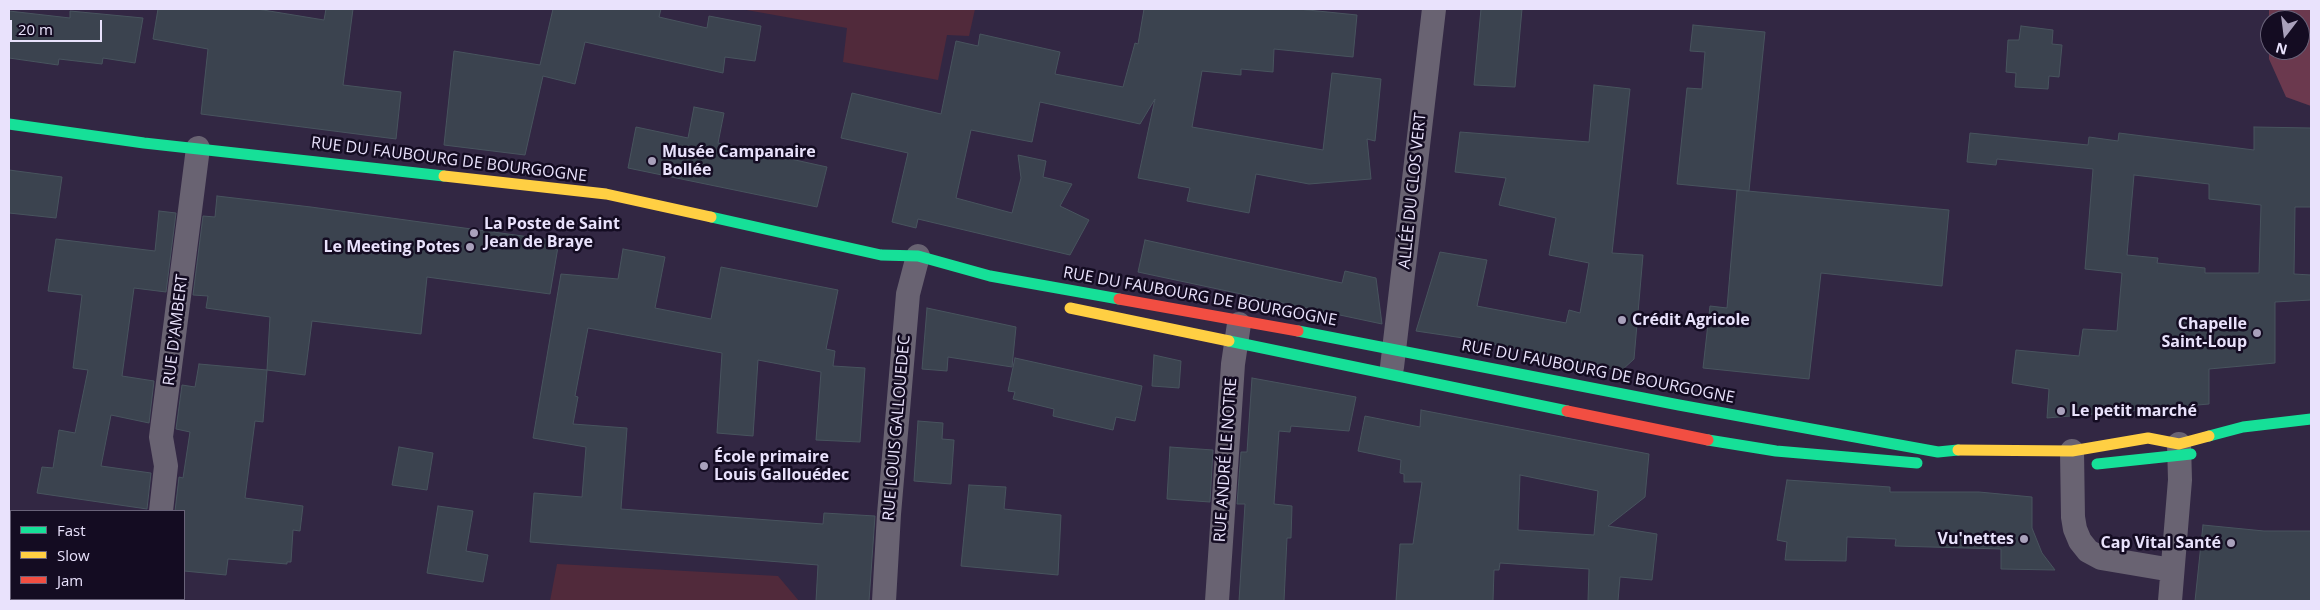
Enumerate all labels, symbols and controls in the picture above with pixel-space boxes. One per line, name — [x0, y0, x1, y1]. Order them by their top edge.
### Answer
scale bar — [12, 10, 105, 42]
north arrow — [2260, 10, 2310, 60]
text: 20 m — [18, 19, 53, 39]
text: N — [2273, 38, 2289, 60]
street label: ALLÉE DU CLOS VERT — [1395, 112, 1431, 270]
street label: RUE DU FAUBOURG DE BOURGOGNE — [310, 134, 588, 186]
place label: Musée Campanaire Bollée — [662, 142, 816, 180]
marker: Musée Campanaire Bollée — [646, 155, 658, 167]
place label: La Poste de Saint Jean de Braye — [484, 214, 620, 252]
marker: La Poste de Saint Jean de Braye — [468, 227, 480, 239]
place label: Le Meeting Potes — [324, 237, 460, 257]
marker: Le Meeting Potes — [464, 241, 476, 253]
street label: RUE DU FAUBOURG DE BOURGOGNE — [1062, 263, 1338, 331]
street label: RUE D'AMBERT — [160, 273, 192, 387]
place label: Crédit Agricole — [1632, 310, 1750, 330]
marker: Crédit Agricole — [1616, 314, 1628, 326]
place label: Chapelle Saint-Loup — [2161, 314, 2247, 352]
marker: Chapelle Saint-Loup — [2251, 327, 2263, 339]
street label: RUE LOUIS GALLOUEDEC — [879, 334, 915, 522]
street label: RUE DU FAUBOURG DE BOURGOGNE — [1460, 336, 1736, 408]
street label: RUE ANDRÉ LE NOTRE — [1211, 377, 1241, 543]
place label: Le petit marché — [2071, 401, 2197, 421]
marker: Le petit marché — [2055, 405, 2067, 417]
place label: École primaire Louis Gallouédec — [714, 447, 849, 485]
marker: École primaire Louis Gallouédec — [698, 460, 710, 472]
legend — [10, 510, 185, 600]
text: Fast — [57, 520, 86, 540]
place label: Vu'nettes — [1938, 529, 2014, 549]
marker: Vu'nettes — [2018, 533, 2030, 545]
place label: Cap Vital Santé — [2101, 533, 2221, 553]
marker: Cap Vital Santé — [2225, 537, 2237, 549]
text: Slow — [57, 545, 90, 565]
text: Jam — [57, 570, 83, 590]

